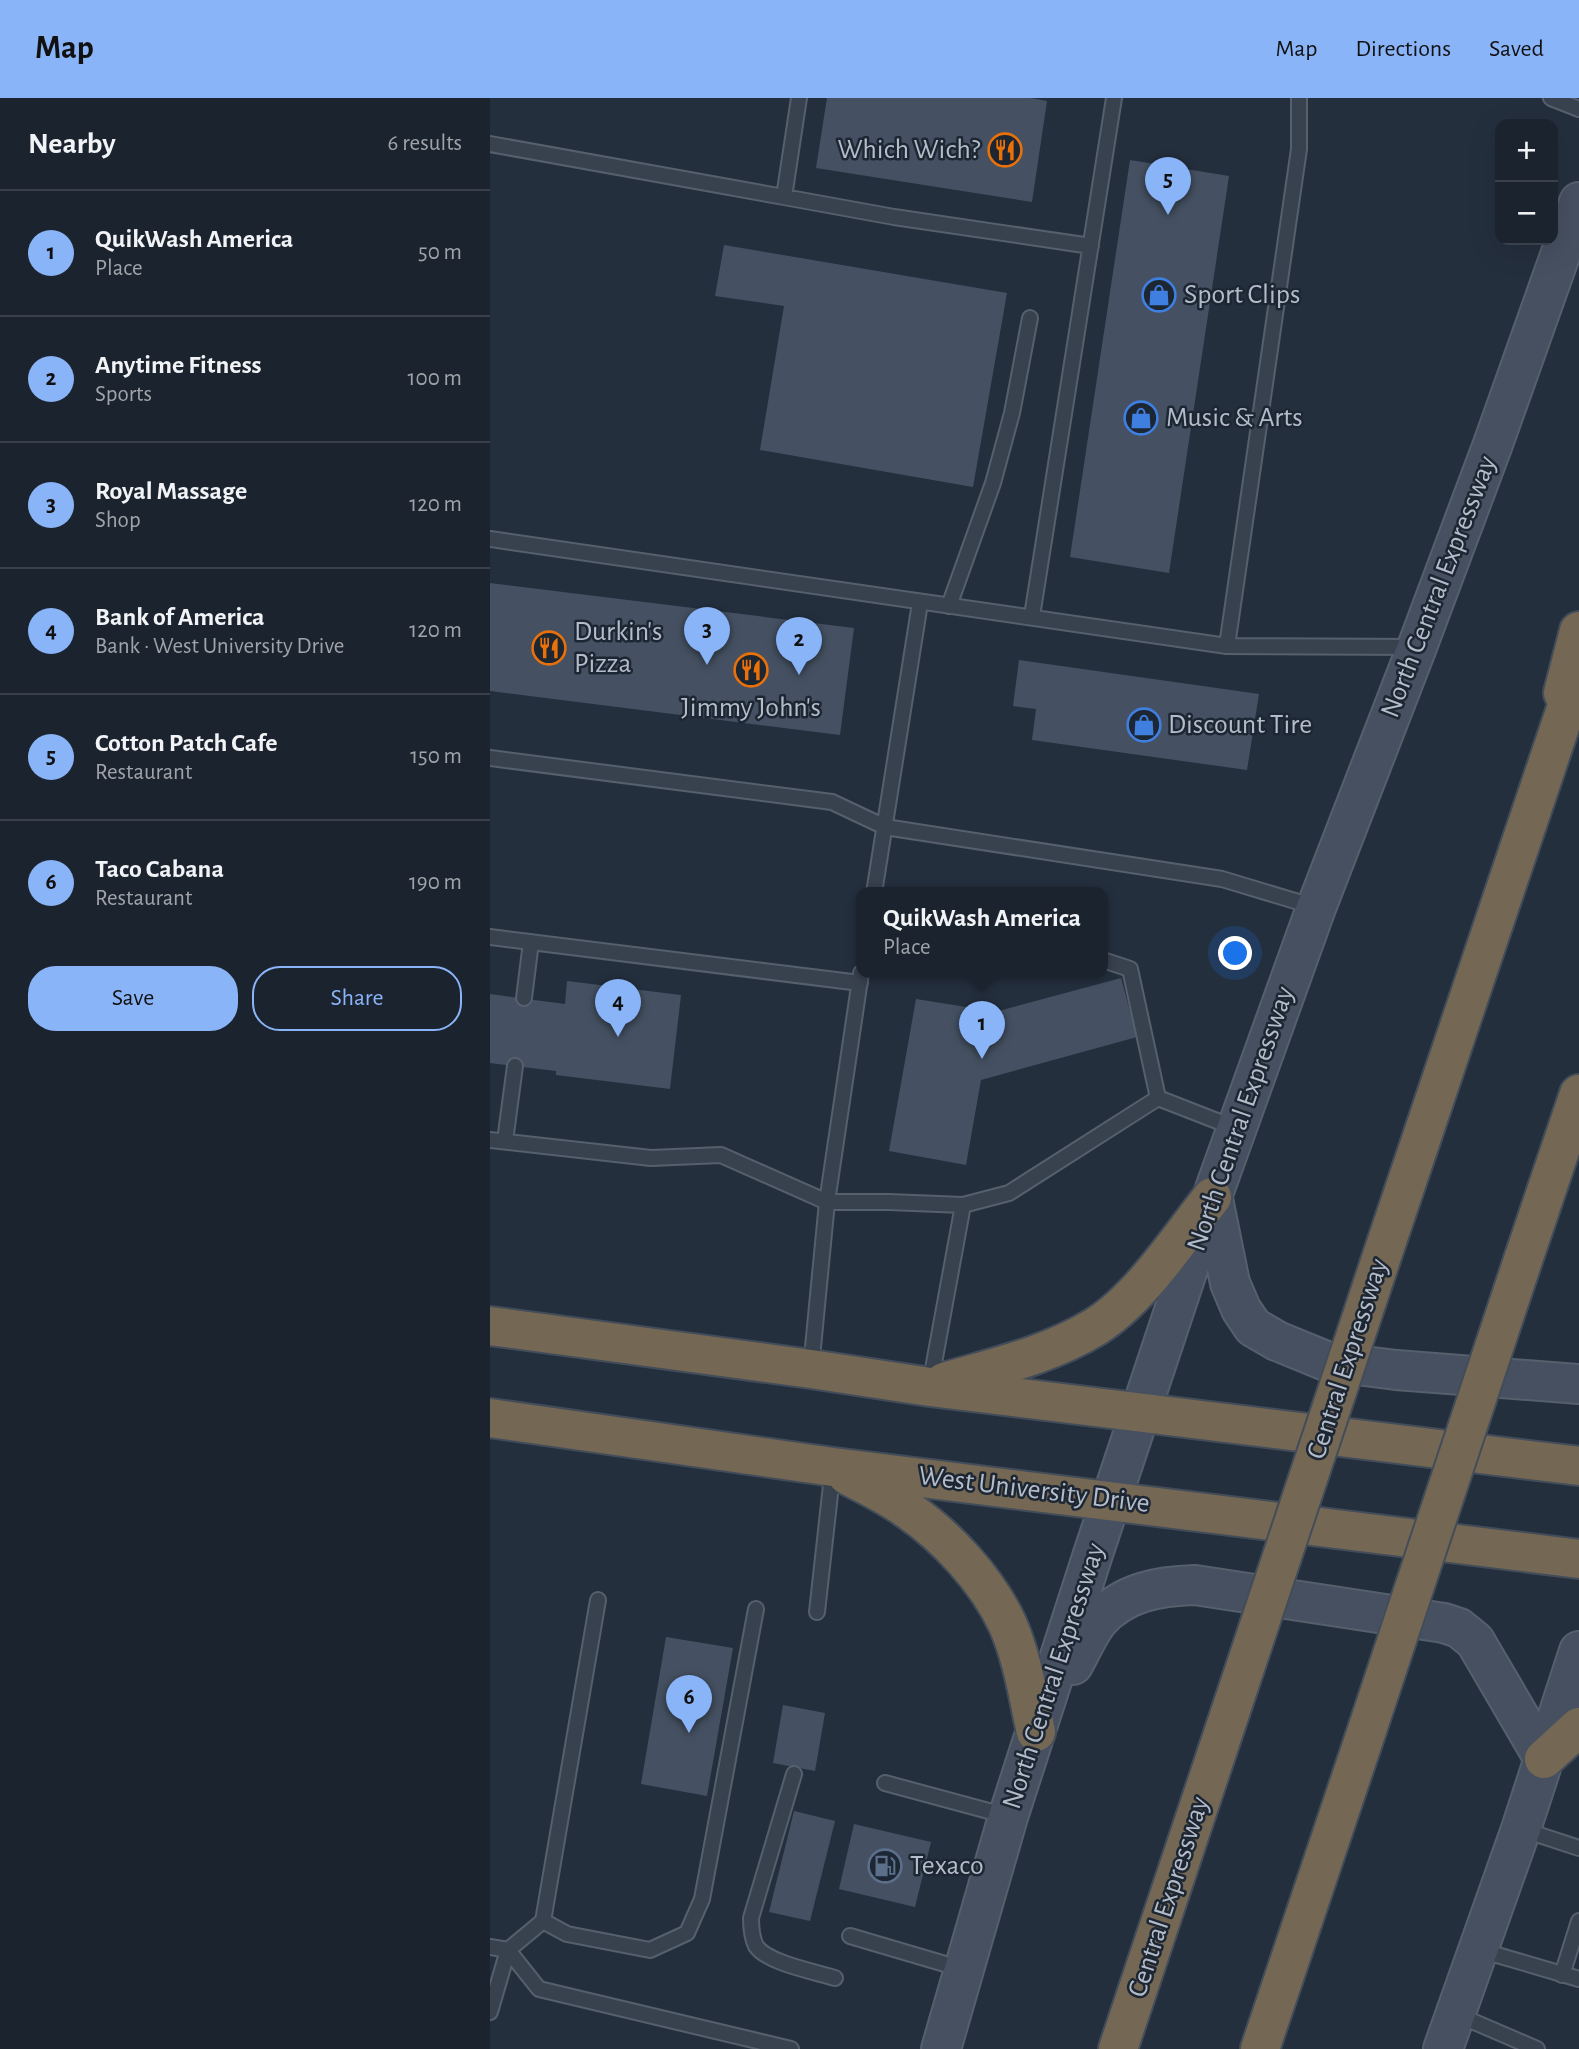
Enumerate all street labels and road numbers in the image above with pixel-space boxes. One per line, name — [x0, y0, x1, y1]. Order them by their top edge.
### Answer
street label: North Central Expressway — [1376, 452, 1502, 722]
street label: North Central Expressway — [1183, 983, 1299, 1255]
street label: Central Expressway — [1302, 1255, 1394, 1463]
street label: West University Drive — [917, 1462, 1151, 1518]
street label: North Central Expressway — [998, 1539, 1110, 1813]
street label: Central Expressway — [1123, 1793, 1215, 2001]

